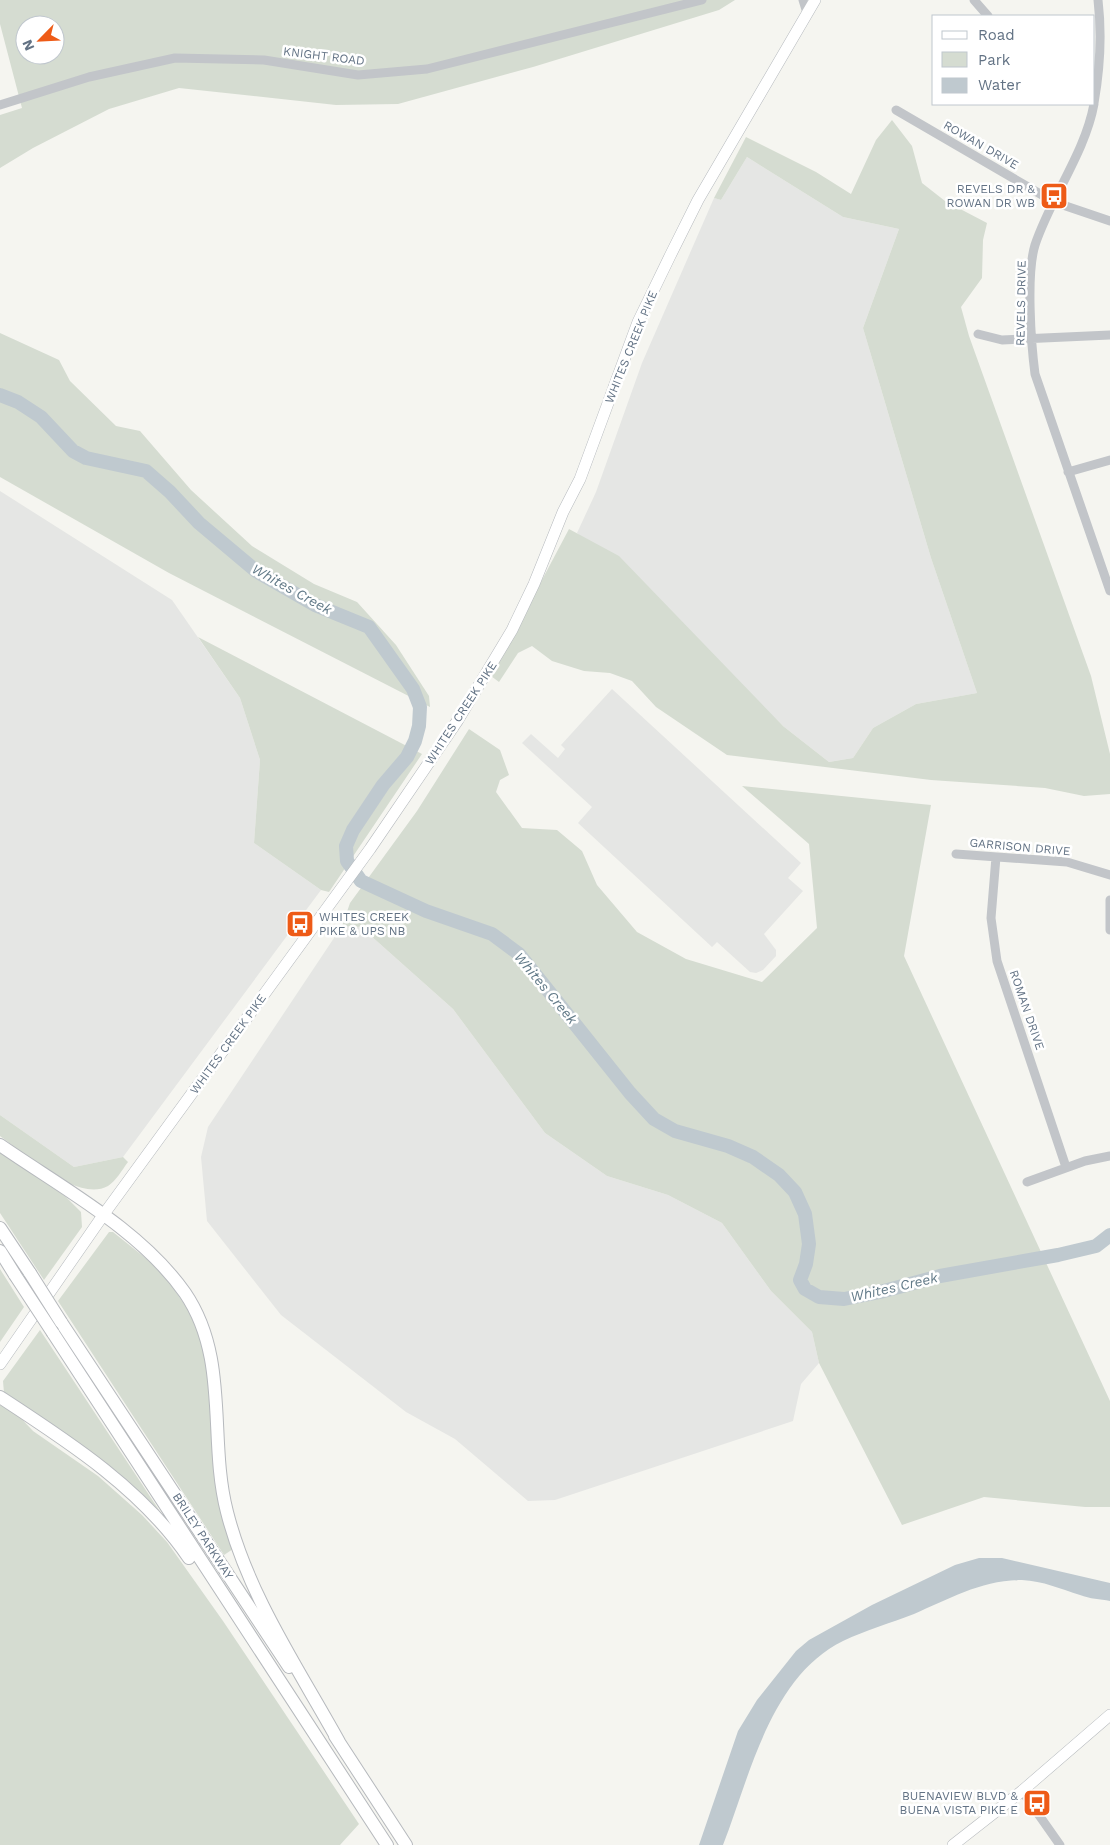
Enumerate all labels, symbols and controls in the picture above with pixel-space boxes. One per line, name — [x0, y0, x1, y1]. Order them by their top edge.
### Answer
north arrow — [15, 15, 65, 65]
legend — [932, 15, 1095, 105]
text: Road — [978, 26, 1015, 44]
text: N — [19, 37, 38, 53]
street label: KNIGHT ROAD — [282, 44, 366, 68]
text: Park — [978, 51, 1011, 69]
text: Water — [978, 76, 1021, 94]
street label: ROWAN DRIVE — [941, 118, 1021, 172]
bus stop icon: REVELS DR & ROWAN DR WB — [1039, 181, 1069, 211]
place label: REVELS DR & ROWAN DR WB — [947, 182, 1036, 210]
street label: REVELS DRIVE — [1013, 260, 1029, 346]
street label: WHITES CREEK PIKE — [602, 288, 660, 405]
water label: Whites Creek — [249, 560, 335, 618]
street label: WHITES CREEK PIKE — [422, 658, 500, 767]
street label: GARRISON DRIVE — [969, 836, 1071, 858]
bus stop icon: WHITES CREEK PIKE & UPS NB — [285, 909, 315, 939]
place label: WHITES CREEK PIKE & UPS NB — [319, 910, 409, 938]
water label: Whites Creek — [511, 949, 581, 1027]
street label: ROMAN DRIVE — [1007, 968, 1047, 1052]
street label: WHITES CREEK PIKE — [187, 991, 269, 1097]
water label: Whites Creek — [849, 1269, 939, 1305]
street label: BRILEY PARKWAY — [170, 1490, 236, 1582]
bus stop icon: BUENAVIEW BLVD & BUENA VISTA PIKE E — [1022, 1788, 1052, 1818]
place label: BUENAVIEW BLVD & BUENA VISTA PIKE E — [900, 1789, 1019, 1817]

